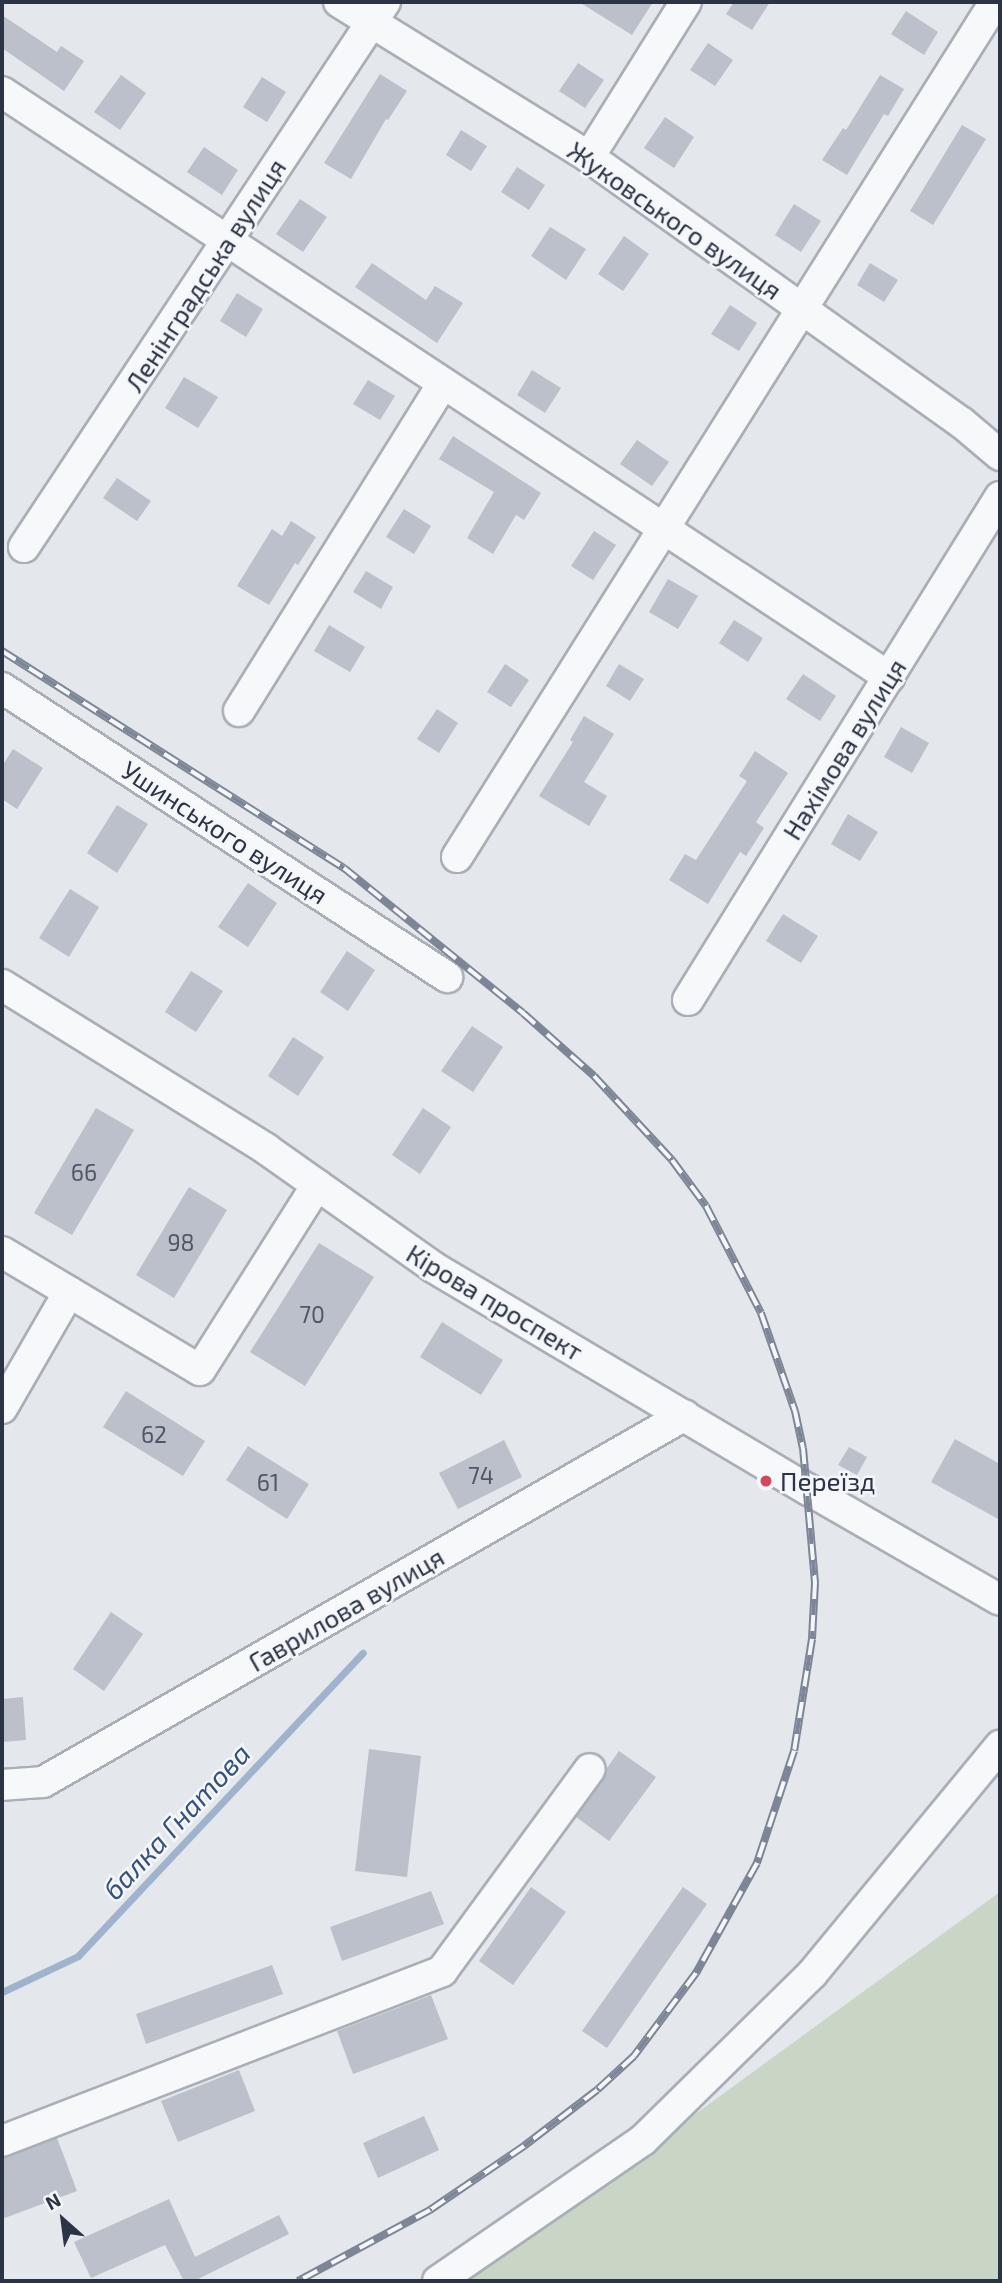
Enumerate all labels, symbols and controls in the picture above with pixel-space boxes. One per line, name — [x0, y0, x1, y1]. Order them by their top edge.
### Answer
street label: Жуковського вулиця — [562, 134, 788, 306]
street label: Ленінградська вулиця — [118, 153, 292, 397]
street label: Нахімова вулиця — [776, 653, 912, 845]
street label: Ушинського вулиця — [116, 754, 334, 910]
house number: 66 — [71, 1158, 97, 1186]
house number: 98 — [167, 1228, 195, 1256]
street label: Кірова проспект — [401, 1237, 589, 1367]
house number: 70 — [299, 1300, 325, 1328]
house number: 62 — [141, 1420, 167, 1448]
house number: 74 — [468, 1461, 494, 1489]
place label: Переїзд — [780, 1465, 875, 1497]
house number: 61 — [257, 1468, 279, 1496]
marker: Переїзд — [758, 1473, 774, 1489]
street label: Гаврилова вулиця — [243, 1540, 449, 1678]
water label: балка Гнатова — [95, 1736, 257, 1906]
north arrow — [28, 2185, 98, 2255]
text: N — [41, 2188, 64, 2214]

